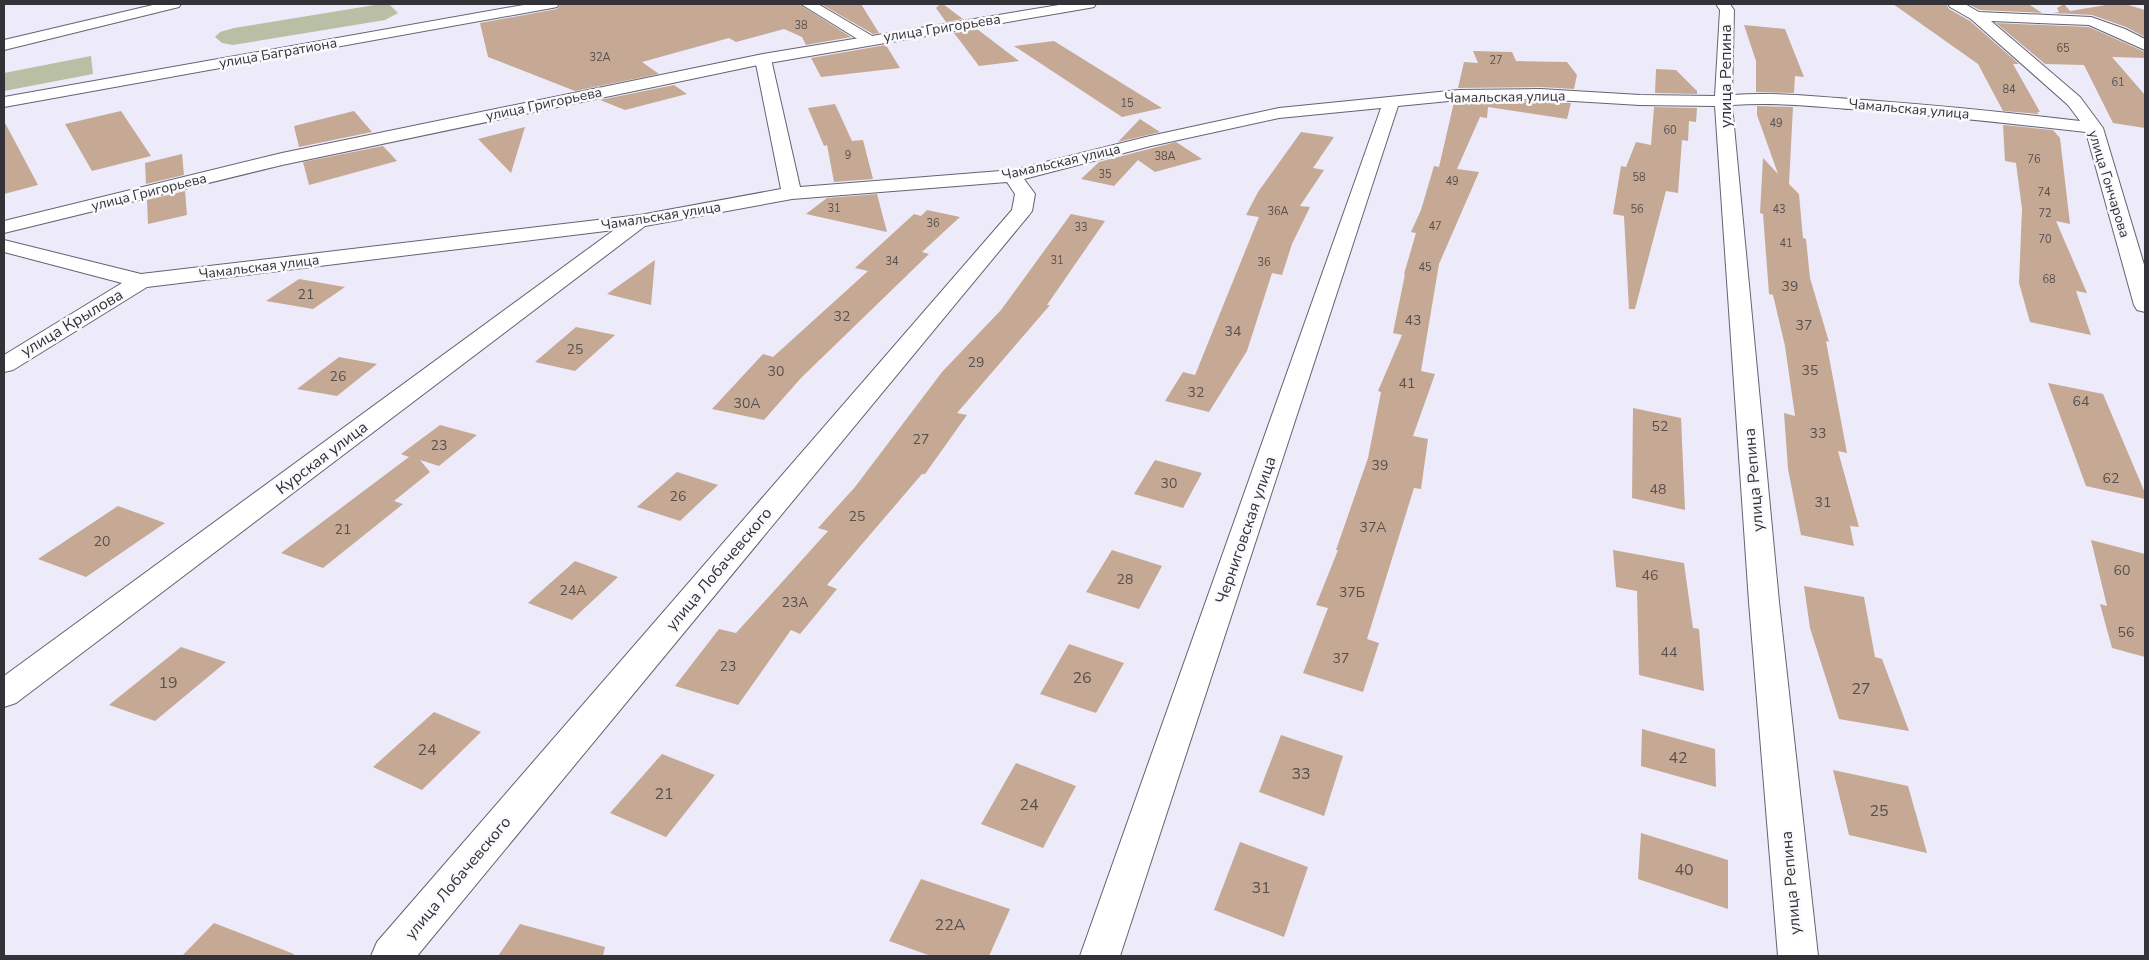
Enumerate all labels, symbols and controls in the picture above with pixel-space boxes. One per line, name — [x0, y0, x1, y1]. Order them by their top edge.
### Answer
street label: улица Григорьева — [882, 9, 1002, 47]
house number: 38 — [794, 18, 808, 33]
street label: улица Репина — [1715, 24, 1737, 128]
street label: улица Багратиона — [218, 33, 338, 73]
house number: 65 — [2056, 41, 2070, 56]
house number: 32А — [589, 50, 611, 65]
house number: 27 — [1489, 53, 1503, 68]
house number: 61 — [2111, 75, 2125, 90]
street label: улица Григорьева — [484, 82, 604, 126]
house number: 84 — [2002, 82, 2016, 97]
street label: Чамальская улица — [1444, 86, 1566, 108]
street label: Чамальская улица — [1848, 94, 1970, 124]
house number: 15 — [1120, 96, 1134, 111]
house number: 49 — [1769, 116, 1783, 131]
house number: 60 — [1663, 123, 1677, 138]
street label: улица Гончарова — [2084, 128, 2134, 240]
street label: Чамальская улица — [1000, 139, 1122, 185]
house number: 9 — [845, 148, 851, 163]
house number: 38А — [1154, 149, 1176, 164]
house number: 76 — [2027, 152, 2041, 167]
house number: 35 — [1098, 167, 1112, 182]
street label: улица Григорьева — [89, 168, 209, 216]
house number: 58 — [1632, 170, 1646, 185]
house number: 49 — [1445, 174, 1459, 189]
house number: 74 — [2037, 185, 2051, 200]
street label: Чамальская улица — [600, 197, 722, 235]
house number: 31 — [827, 201, 841, 216]
house number: 56 — [1630, 202, 1644, 217]
house number: 43 — [1772, 202, 1786, 217]
house number: 36А — [1267, 204, 1289, 219]
house number: 72 — [2038, 206, 2052, 221]
house number: 36 — [926, 216, 940, 231]
house number: 47 — [1428, 219, 1442, 234]
house number: 33 — [1074, 220, 1088, 235]
house number: 70 — [2038, 232, 2052, 247]
house number: 41 — [1779, 236, 1793, 251]
street label: Чамальская улица — [198, 250, 320, 284]
house number: 31 — [1050, 253, 1064, 268]
house number: 34 — [885, 254, 899, 269]
house number: 36 — [1257, 255, 1271, 270]
house number: 45 — [1418, 260, 1432, 275]
house number: 68 — [2042, 272, 2056, 287]
house number: 39 — [1782, 277, 1798, 296]
street label: улица Крылова — [17, 284, 127, 362]
house number: 21 — [298, 285, 314, 304]
house number: 32 — [834, 307, 850, 326]
house number: 43 — [1405, 311, 1421, 330]
house number: 37 — [1796, 316, 1812, 335]
house number: 34 — [1225, 322, 1241, 341]
house number: 25 — [567, 340, 583, 359]
house number: 29 — [968, 353, 984, 372]
house number: 35 — [1802, 361, 1818, 380]
house number: 30 — [768, 362, 784, 381]
house number: 26 — [330, 367, 346, 386]
house number: 41 — [1399, 374, 1415, 393]
house number: 32 — [1188, 383, 1204, 402]
house number: 64 — [2073, 392, 2089, 411]
house number: 30А — [733, 394, 761, 413]
street label: Курская улица — [272, 416, 372, 500]
house number: 52 — [1652, 417, 1668, 436]
house number: 33 — [1810, 424, 1826, 443]
street label: улица Репина — [1739, 427, 1769, 533]
house number: 27 — [913, 430, 929, 449]
house number: 23 — [431, 436, 447, 455]
street label: Черниговская улица — [1210, 453, 1282, 607]
house number: 39 — [1372, 456, 1388, 475]
house number: 62 — [2103, 469, 2119, 488]
house number: 30 — [1161, 474, 1177, 493]
house number: 48 — [1650, 480, 1666, 499]
house number: 26 — [670, 487, 686, 506]
house number: 31 — [1815, 493, 1831, 512]
street label: улица Лобачевского — [661, 503, 777, 635]
house number: 25 — [849, 507, 865, 526]
house number: 37А — [1359, 518, 1387, 537]
house number: 21 — [335, 520, 351, 539]
house number: 20 — [94, 532, 110, 551]
house number: 60 — [2114, 561, 2130, 580]
house number: 46 — [1642, 566, 1658, 585]
house number: 28 — [1117, 570, 1133, 589]
house number: 24А — [559, 581, 587, 600]
house number: 37Б — [1339, 583, 1365, 602]
house number: 23А — [781, 593, 809, 612]
house number: 56 — [2118, 623, 2134, 642]
house number: 44 — [1661, 643, 1677, 662]
house number: 37 — [1333, 649, 1349, 668]
house number: 23 — [720, 657, 736, 676]
house number: 26 — [1072, 667, 1092, 689]
house number: 19 — [158, 672, 178, 694]
house number: 27 — [1851, 678, 1871, 700]
house number: 24 — [417, 739, 437, 761]
house number: 42 — [1668, 747, 1688, 769]
house number: 33 — [1291, 763, 1311, 785]
house number: 21 — [654, 783, 674, 805]
house number: 24 — [1019, 794, 1039, 816]
house number: 25 — [1869, 800, 1889, 822]
street label: улица Лобачевского — [400, 812, 516, 944]
street label: улица Репина — [1776, 830, 1806, 936]
house number: 40 — [1674, 859, 1694, 881]
house number: 31 — [1251, 877, 1271, 899]
house number: 22А — [935, 914, 966, 936]

